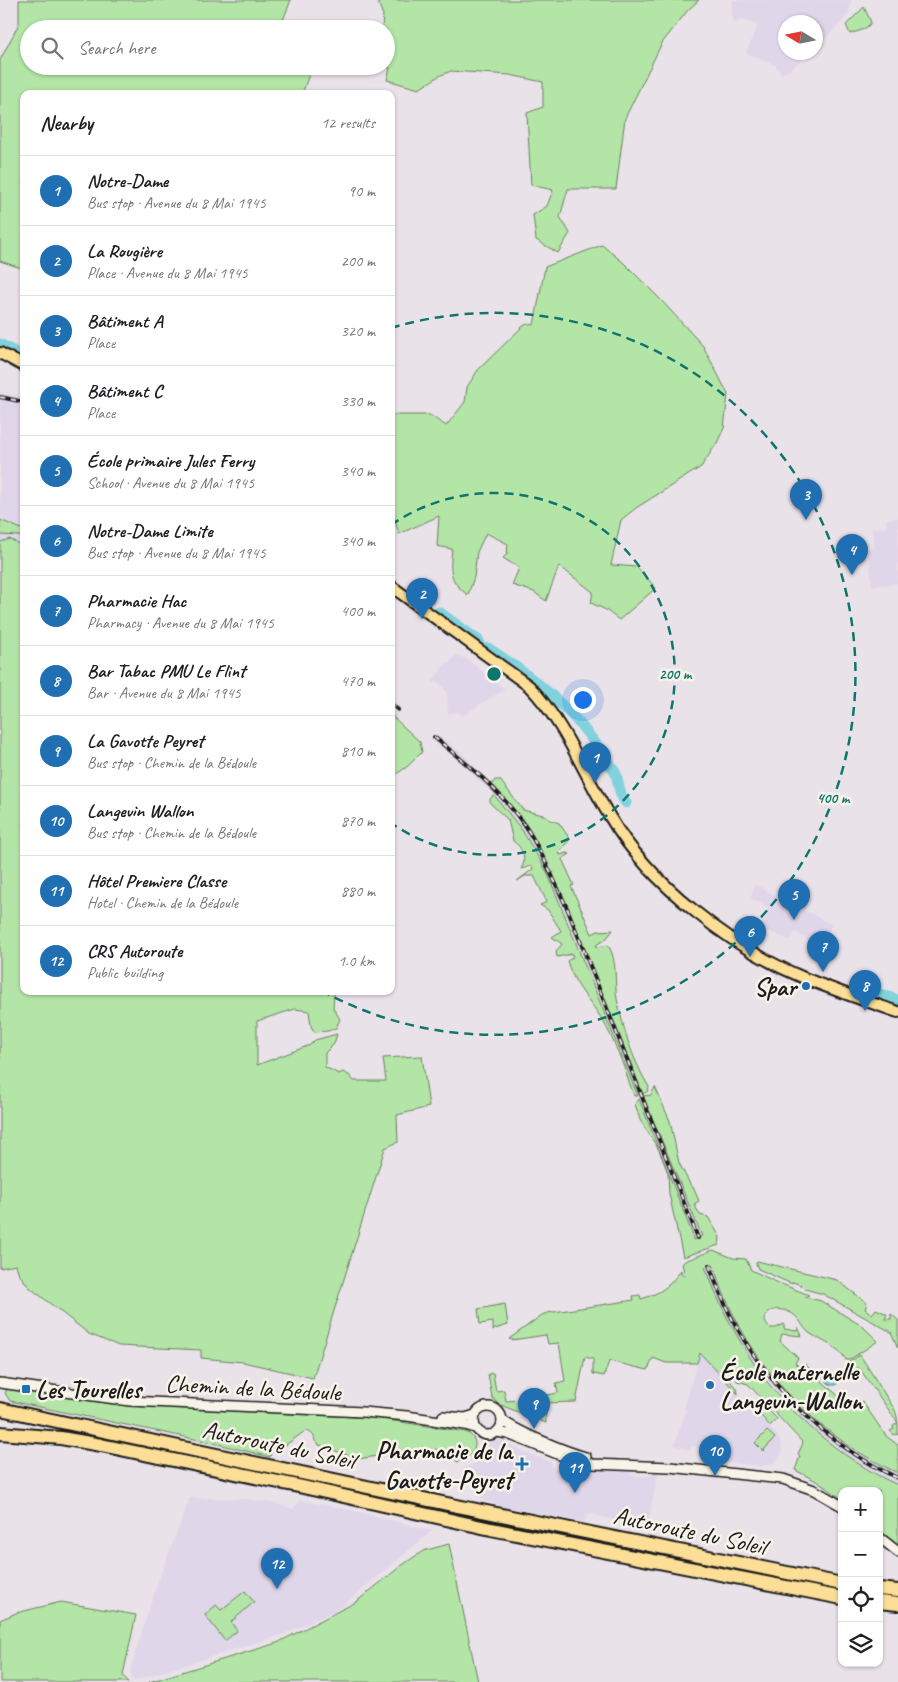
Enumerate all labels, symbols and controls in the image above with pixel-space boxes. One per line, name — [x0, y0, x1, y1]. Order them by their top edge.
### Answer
north arrow — [778, 15, 823, 60]
search box — [20, 20, 395, 75]
icon: search — [38, 34, 66, 62]
text: Search here — [78, 36, 155, 60]
text: Nearby — [40, 110, 93, 136]
text: 12 results — [321, 113, 375, 133]
text: Notre-Dame — [87, 169, 168, 193]
text: 1 — [52, 181, 60, 201]
text: 90 m — [348, 181, 375, 201]
text: Bus stop · Avenue du 8 Mai 1945 — [87, 193, 266, 213]
text: La Rougière — [87, 239, 162, 263]
text: 2 — [52, 251, 60, 271]
text: 200 m — [341, 251, 375, 271]
text: Place · Avenue du 8 Mai 1945 — [87, 263, 248, 283]
text: Bâtiment A — [87, 309, 163, 333]
text: 3 — [52, 321, 60, 341]
text: 320 m — [341, 321, 375, 341]
text: Place — [87, 333, 115, 353]
text: Bâtiment C — [87, 379, 162, 403]
text: 4 — [52, 391, 60, 411]
text: 330 m — [341, 391, 375, 411]
text: Place — [87, 403, 115, 423]
text: École primaire Jules Ferry — [87, 449, 254, 473]
text: 5 — [53, 461, 59, 481]
text: 340 m — [341, 461, 375, 481]
text: School · Avenue du 8 Mai 1945 — [87, 473, 254, 493]
pin: 3 — [790, 479, 822, 520]
text: Notre-Dame Limite — [87, 519, 213, 543]
text: 6 — [52, 531, 60, 551]
text: 340 m — [341, 531, 375, 551]
pin: 4 — [836, 534, 868, 575]
text: Bus stop · Avenue du 8 Mai 1945 — [87, 543, 266, 563]
pin: 2 — [406, 578, 438, 619]
text: Pharmacie Hac — [87, 589, 186, 613]
text: 7 — [52, 601, 60, 621]
text: 400 m — [341, 601, 375, 621]
text: Pharmacy · Avenue du 8 Mai 1945 — [87, 613, 274, 633]
text: Bar Tabac PMU Le Flint — [87, 659, 245, 683]
centre of rings — [485, 665, 503, 683]
text: 200 m — [659, 665, 693, 684]
text: 8 — [52, 671, 60, 691]
text: 470 m — [341, 671, 375, 691]
text: Bar · Avenue du 8 Mai 1945 — [87, 683, 241, 703]
your location — [570, 687, 596, 713]
text: La Gavotte Peyret — [87, 729, 203, 753]
text: 9 — [52, 741, 60, 761]
text: 810 m — [341, 741, 375, 761]
pin: 1 — [579, 742, 611, 783]
text: Bus stop · Chemin de la Bédoule — [87, 753, 256, 773]
text: 400 m — [817, 789, 851, 808]
text: Langevin Wallon — [87, 799, 193, 823]
text: 10 — [49, 811, 63, 831]
text: 870 m — [341, 811, 375, 831]
text: Bus stop · Chemin de la Bédoule — [87, 823, 256, 843]
text: Hôtel Premiere Classe — [87, 869, 226, 893]
pin: 5 — [778, 879, 810, 920]
text: 11 — [49, 881, 63, 901]
text: 880 m — [341, 881, 375, 901]
text: Hotel · Chemin de la Bédoule — [87, 893, 238, 913]
pin: 6 — [734, 916, 766, 957]
pin: 7 — [807, 931, 839, 972]
text: CRS Autoroute — [87, 939, 182, 963]
text: 12 — [49, 951, 63, 971]
text: 1.0 km — [338, 951, 375, 971]
text: Public building — [87, 963, 163, 983]
pin: 8 — [849, 970, 881, 1011]
place label: Spar — [754, 971, 799, 1003]
marker: Spar — [800, 980, 812, 992]
place label: École maternelle Langevin-Wallon — [720, 1356, 864, 1417]
street label: Chemin de la Bédoule — [165, 1367, 343, 1409]
place label: Les Tourelles — [36, 1374, 143, 1406]
marker: École maternelle Langevin-Wallon — [704, 1379, 716, 1391]
marker: Les Tourelles — [20, 1383, 32, 1395]
pin: 9 — [518, 1388, 550, 1429]
street label: Autoroute du Soleil — [200, 1413, 363, 1478]
place label: Pharmacie de la Gavotte-Peyret — [376, 1435, 516, 1496]
pin: 10 — [699, 1435, 731, 1476]
pin: 11 — [559, 1452, 591, 1493]
marker: Pharmacie de la Gavotte-Peyret — [516, 1458, 528, 1470]
map controls — [838, 1487, 883, 1667]
button: + — [838, 1487, 883, 1532]
street label: Autoroute du Soleil — [611, 1499, 774, 1564]
button: − — [838, 1532, 883, 1577]
pin: 12 — [261, 1548, 293, 1589]
button: locate — [838, 1577, 883, 1622]
button: layers — [838, 1622, 883, 1667]

